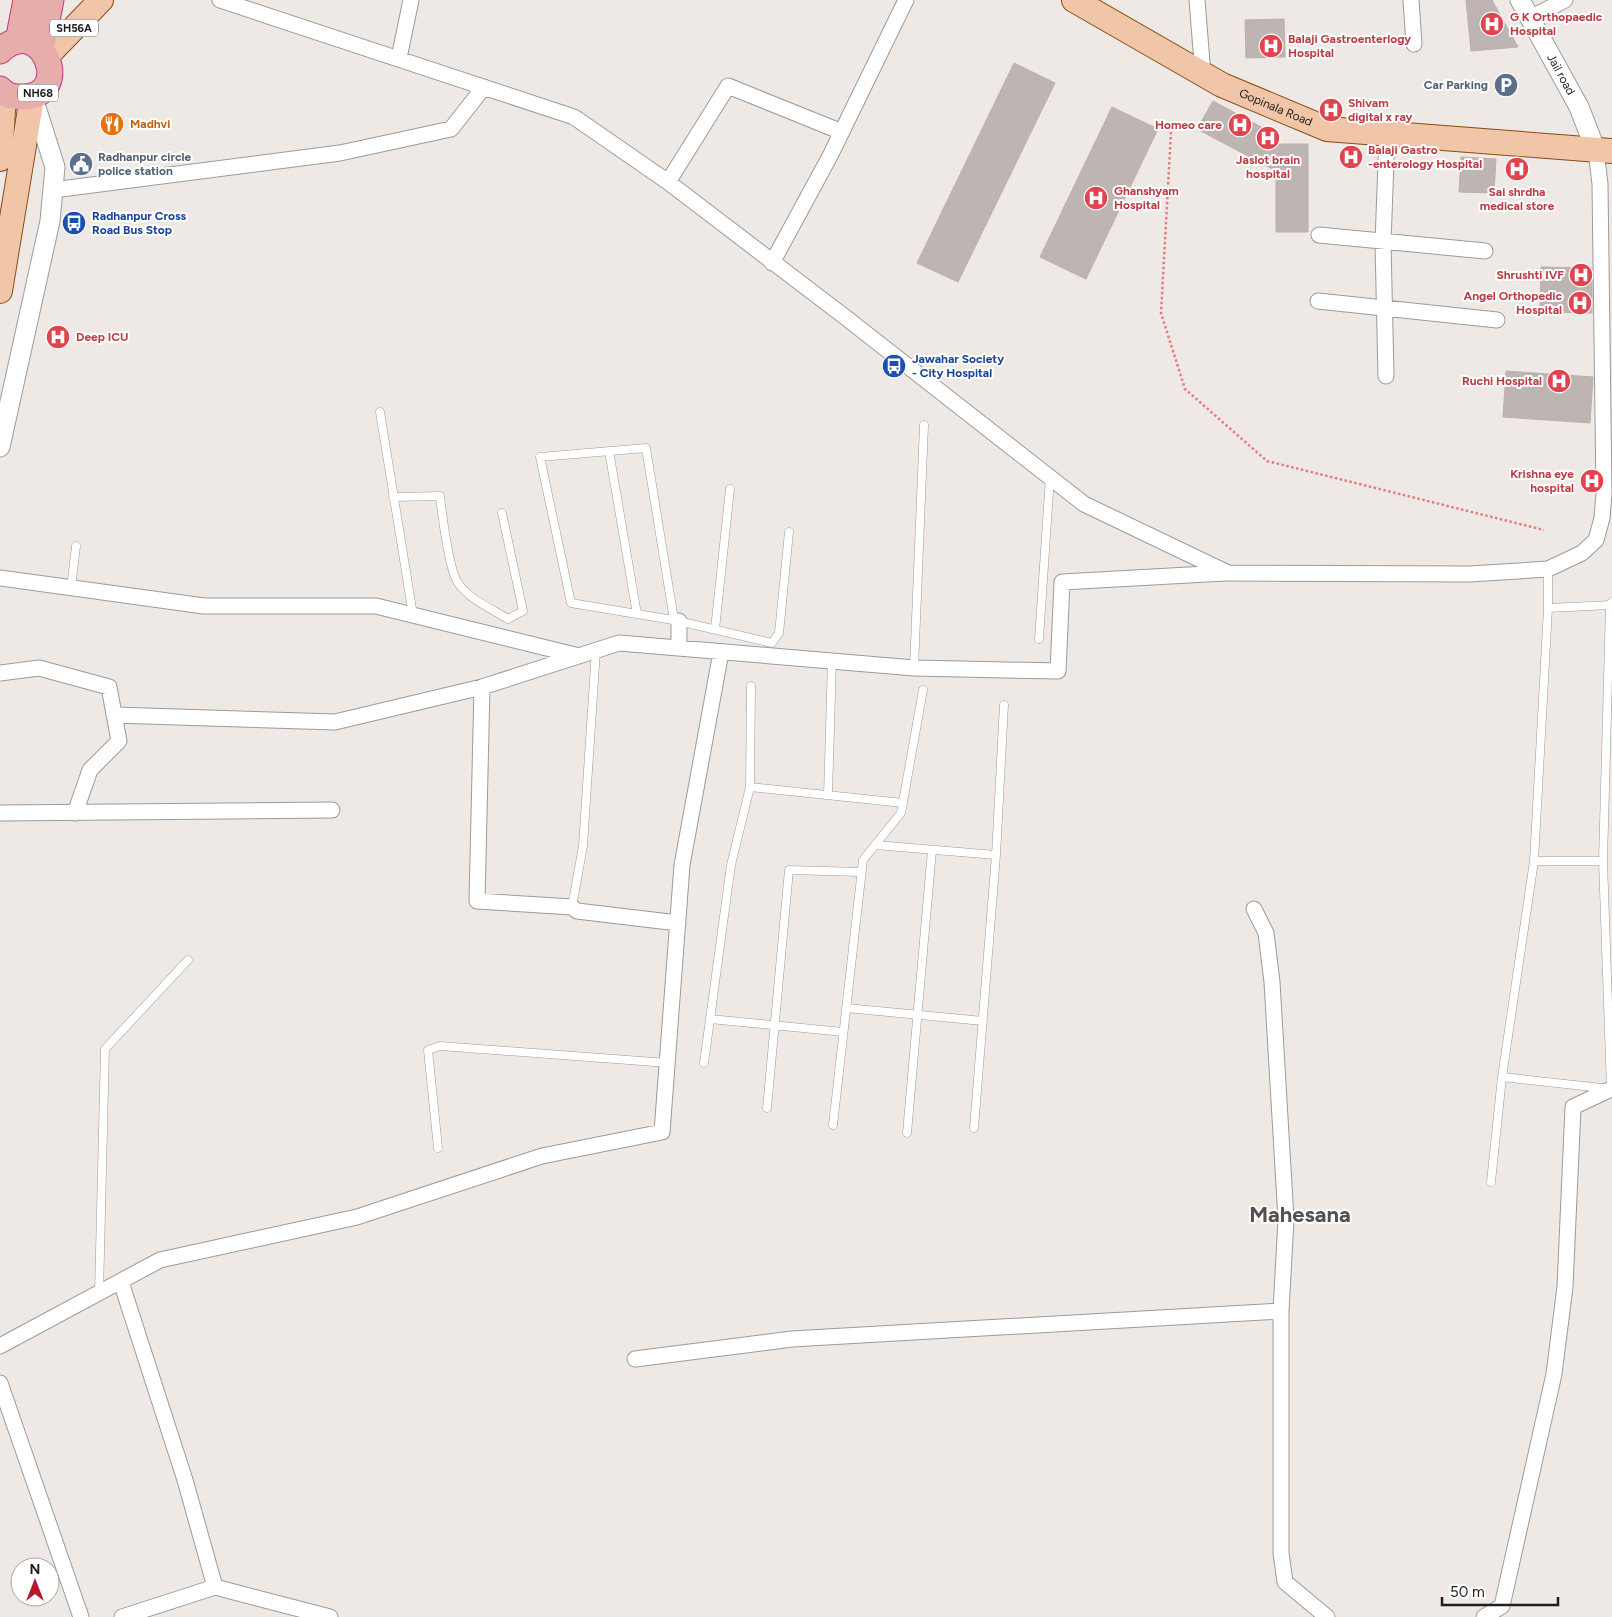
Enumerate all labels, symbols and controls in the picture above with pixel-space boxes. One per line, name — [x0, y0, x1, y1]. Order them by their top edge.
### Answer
place label: G K Orthopaedic Hospital — [1510, 10, 1603, 38]
hospital icon: G K Orthopaedic Hospital — [1479, 11, 1505, 37]
road number: SH56A — [50, 19, 98, 36]
place label: Balaji Gastroenterlogy Hospital — [1288, 32, 1411, 60]
hospital icon: Balaji Gastroenterlogy Hospital — [1258, 33, 1284, 59]
street label: Jail road — [1544, 51, 1578, 97]
parking icon: Car Parking — [1493, 72, 1519, 98]
place label: Car Parking — [1424, 78, 1488, 92]
road number: NH68 — [18, 85, 58, 102]
street label: Gopinala Road — [1237, 86, 1315, 129]
place label: Shivam digital x ray — [1348, 96, 1413, 124]
hospital icon: Shivam digital x ray — [1318, 97, 1344, 123]
restaurant icon: Madhvi — [99, 111, 125, 137]
hospital icon: Homeo care — [1227, 112, 1253, 138]
place label: Madhvi — [130, 117, 170, 131]
place label: Homeo care — [1155, 118, 1222, 132]
hospital icon: Jaslot brain hospital — [1255, 125, 1281, 151]
place label: Balaji Gastro -enterology Hospital — [1368, 143, 1482, 171]
hospital icon: Balaji Gastro -enterology Hospital — [1338, 144, 1364, 170]
place label: Radhanpur circle police station — [98, 150, 192, 178]
public building icon: Radhanpur circle police station — [68, 151, 94, 177]
place label: Jaslot brain hospital — [1236, 153, 1300, 181]
hospital icon: Sai shrdha medical store — [1504, 156, 1530, 182]
place label: Ghanshyam Hospital — [1114, 184, 1179, 212]
hospital icon: Ghanshyam Hospital — [1083, 185, 1109, 211]
place label: Sai shrdha medical store — [1480, 185, 1555, 213]
place label: Radhanpur Cross Road Bus Stop — [92, 209, 187, 237]
bus stop icon: Radhanpur Cross Road Bus Stop — [61, 210, 87, 236]
hospital icon: Shrushti IVF — [1568, 262, 1594, 288]
place label: Shrushti IVF — [1496, 268, 1564, 282]
place label: Angel Orthopedic Hospital — [1464, 289, 1562, 317]
hospital icon: Angel Orthopedic Hospital — [1567, 290, 1593, 316]
hospital icon: Deep ICU — [45, 324, 71, 350]
place label: Deep ICU — [76, 330, 128, 344]
place label: Jawahar Society - City Hospital — [912, 352, 1004, 380]
bus stop icon: Jawahar Society - City Hospital — [881, 353, 907, 379]
hospital icon: Ruchi Hospital — [1546, 368, 1572, 394]
place label: Ruchi Hospital — [1462, 374, 1542, 388]
place label: Krishna eye hospital — [1510, 467, 1574, 495]
hospital icon: Krishna eye hospital — [1579, 468, 1605, 494]
district label: Mahesana — [1249, 1201, 1351, 1228]
north arrow — [10, 1557, 60, 1607]
text: N — [30, 1561, 40, 1578]
scale bar — [1442, 1574, 1558, 1606]
text: 50 m — [1450, 1583, 1485, 1601]

